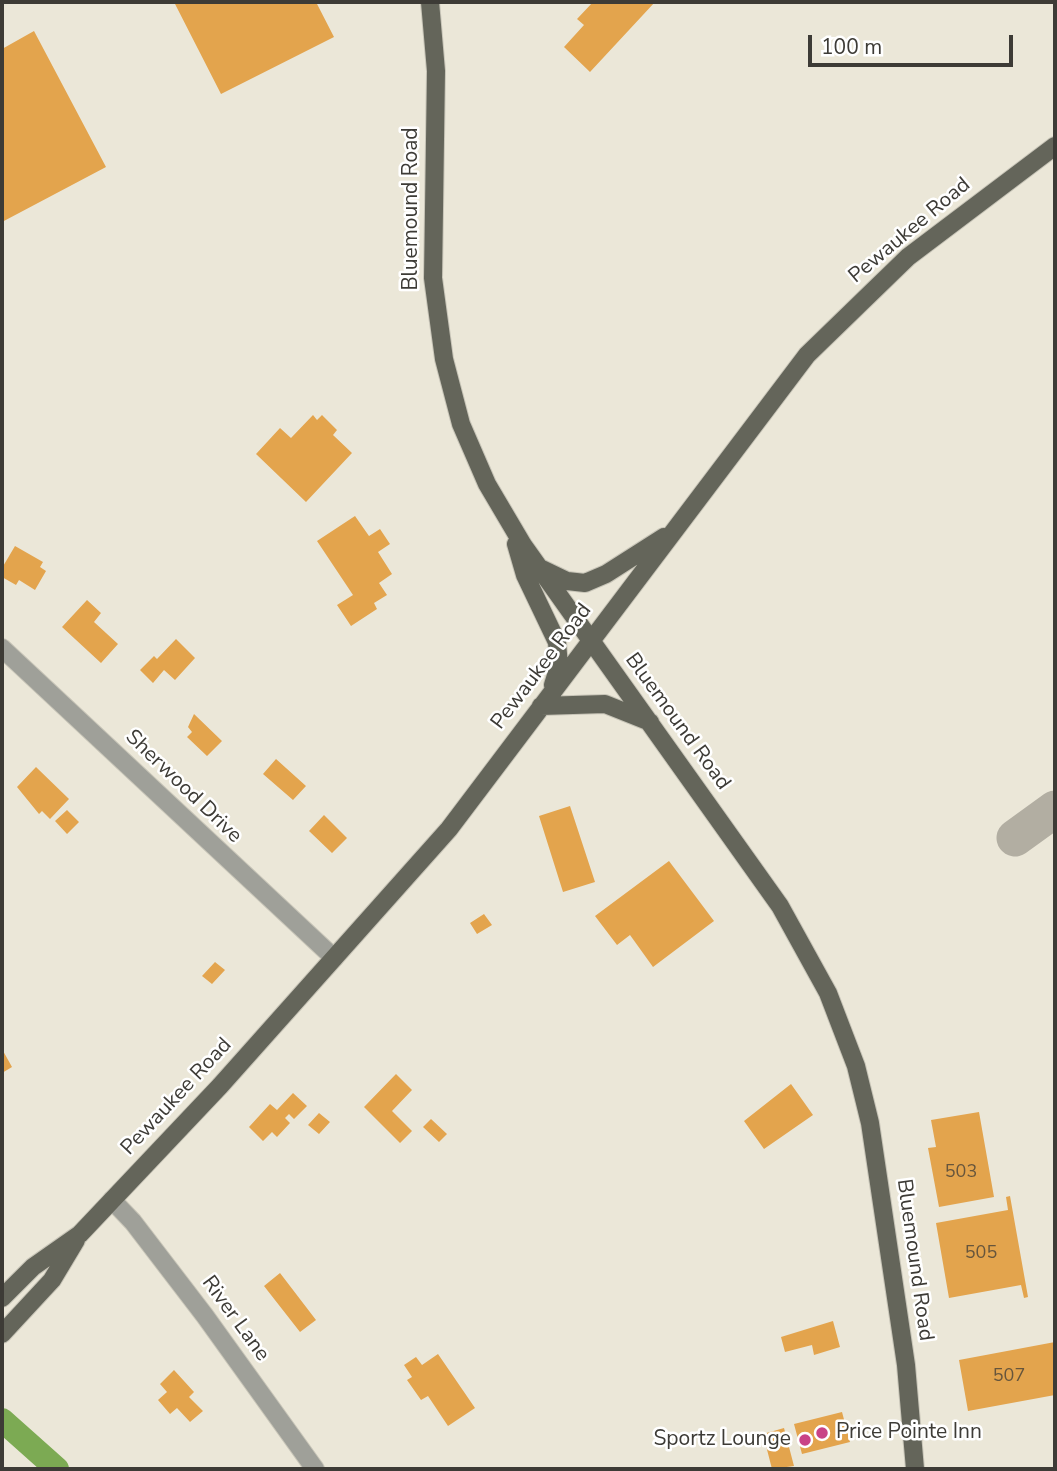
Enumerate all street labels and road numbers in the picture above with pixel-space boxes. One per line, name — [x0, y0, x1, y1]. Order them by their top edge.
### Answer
street label: Bluemound Road — [399, 127, 425, 291]
street label: Pewaukee Road — [844, 173, 976, 289]
street label: Pewaukee Road — [486, 599, 598, 735]
street label: Bluemound Road — [619, 649, 735, 795]
street label: Sherwood Drive — [119, 725, 247, 849]
street label: Pewaukee Road — [116, 1033, 238, 1161]
street label: Bluemound Road — [890, 1177, 938, 1343]
street label: River Lane — [196, 1271, 274, 1367]

